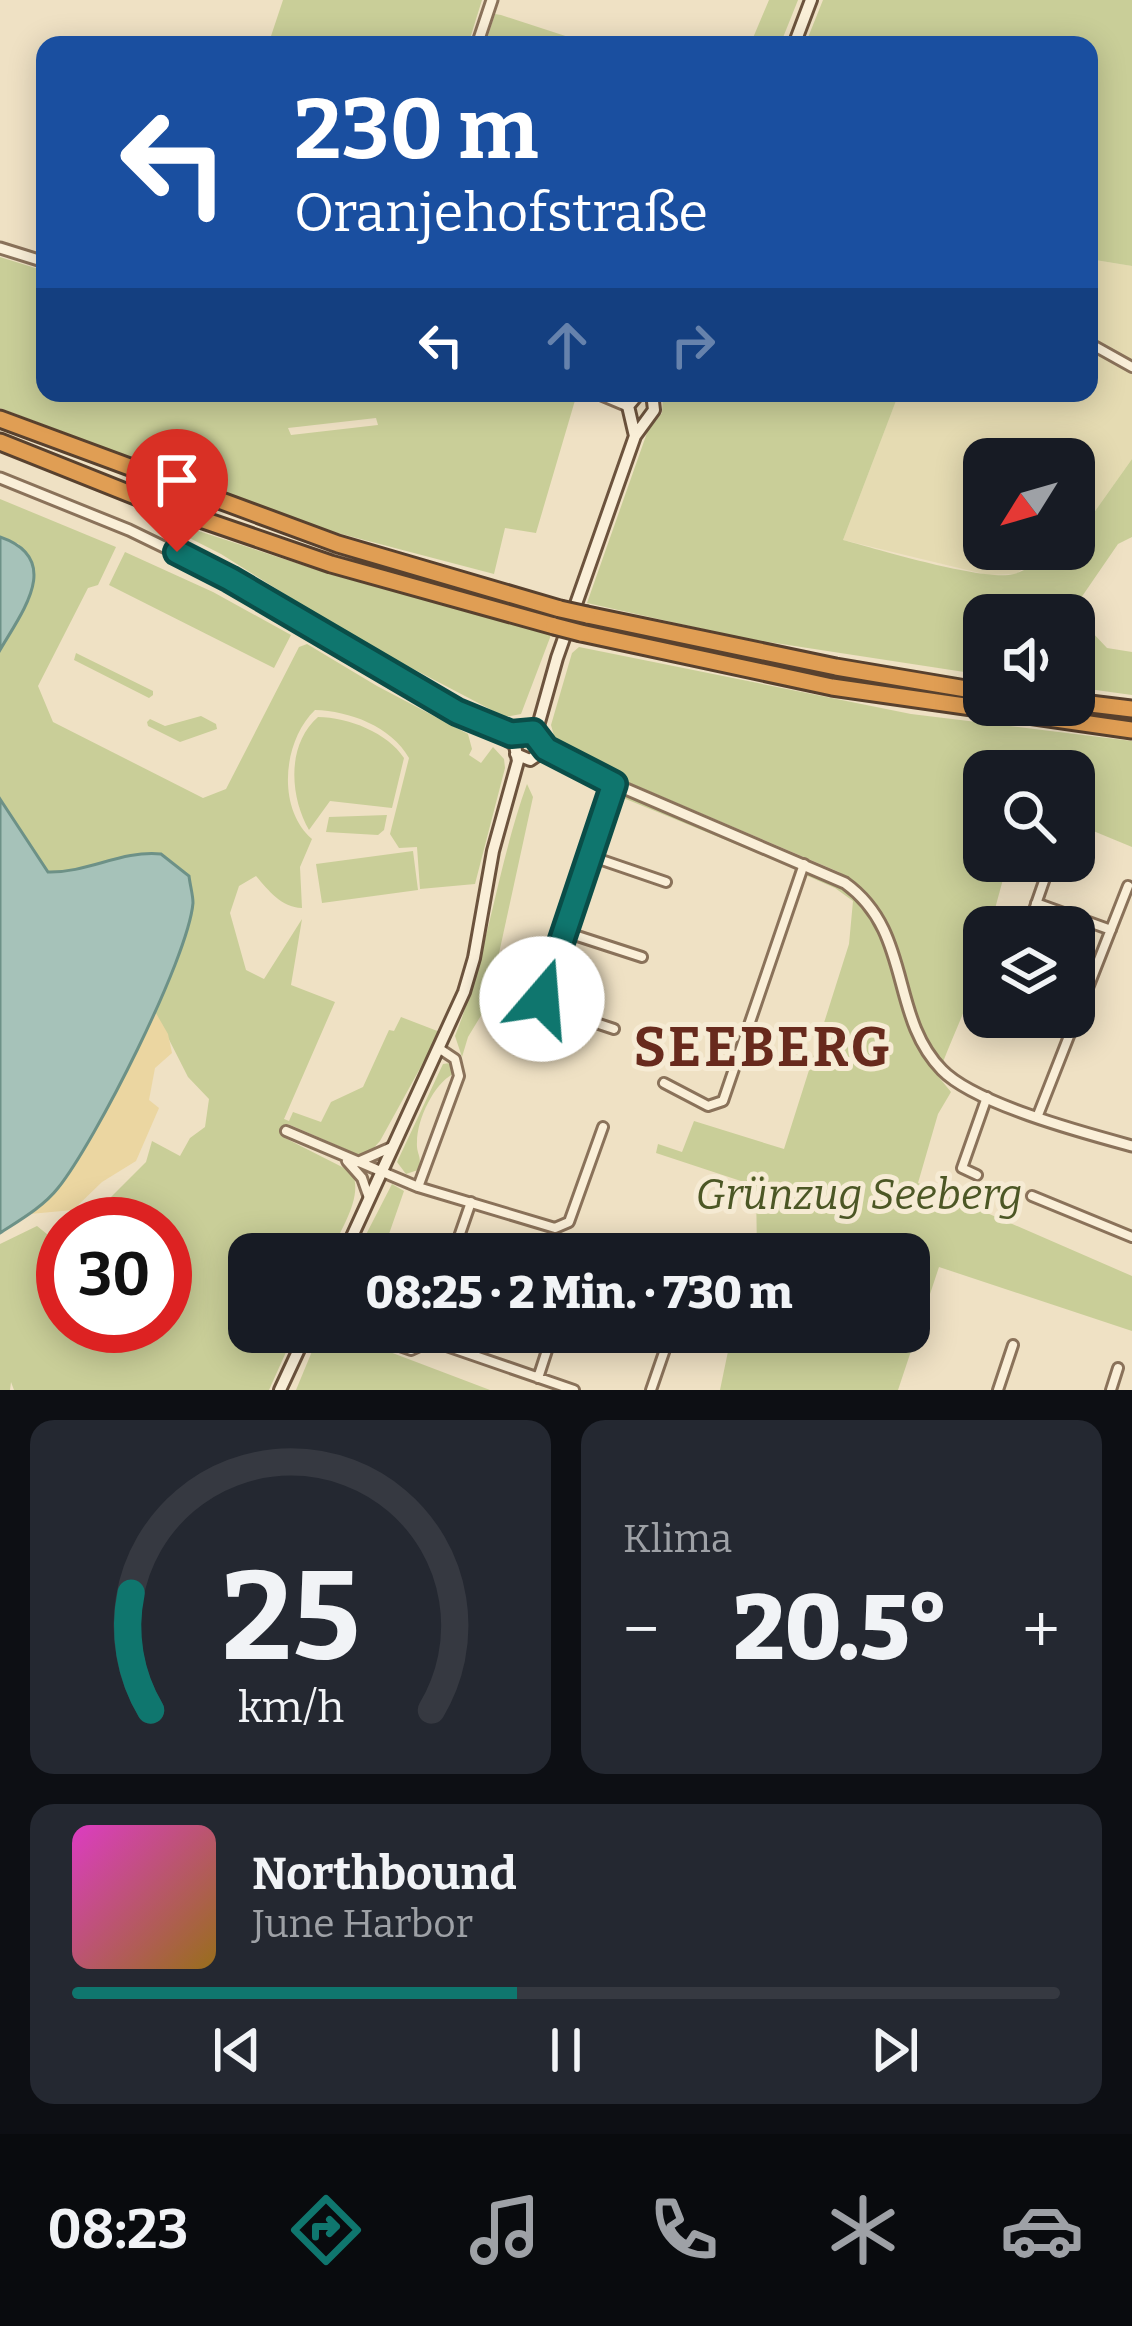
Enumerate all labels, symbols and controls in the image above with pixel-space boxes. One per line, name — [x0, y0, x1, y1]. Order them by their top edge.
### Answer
text: 230 m — [294, 79, 538, 180]
icon: left — [96, 84, 252, 240]
text: Oranjehofstraße — [294, 181, 708, 245]
icon: left — [408, 312, 474, 378]
icon: ahead — [534, 312, 600, 378]
icon: right — [660, 312, 726, 378]
pin — [126, 429, 228, 552]
north arrow — [963, 438, 1095, 570]
map controls — [963, 438, 1095, 1038]
icon: arrive — [144, 447, 210, 513]
button: sound — [963, 594, 1095, 726]
button: search — [963, 750, 1095, 882]
button: layers — [963, 906, 1095, 1038]
position arrow — [479, 936, 605, 1062]
district label: SEEBERG — [634, 1016, 892, 1080]
park label: Grünzug Seeberg — [695, 1170, 1023, 1220]
speed limit sign: 30 — [36, 1197, 192, 1353]
text: 08:25 · 2 Min. · 730 m — [366, 1266, 792, 1320]
text: Klima — [623, 1516, 732, 1562]
text: 25 — [221, 1542, 360, 1692]
text: 20.5° — [733, 1575, 948, 1683]
text: − — [623, 1590, 659, 1669]
text: + — [1022, 1590, 1060, 1669]
text: km/h — [237, 1682, 344, 1733]
text: Northbound — [252, 1847, 517, 1901]
text: June Harbor — [252, 1901, 473, 1947]
icon: previous — [204, 2017, 270, 2083]
icon: pause — [533, 2017, 599, 2083]
icon: next — [862, 2017, 928, 2083]
icon: directions — [284, 2188, 368, 2272]
icon: music — [463, 2188, 547, 2272]
icon: phone — [642, 2188, 726, 2272]
icon: climate — [821, 2188, 905, 2272]
icon: car — [1000, 2188, 1084, 2272]
text: 08:23 — [48, 2198, 188, 2262]

